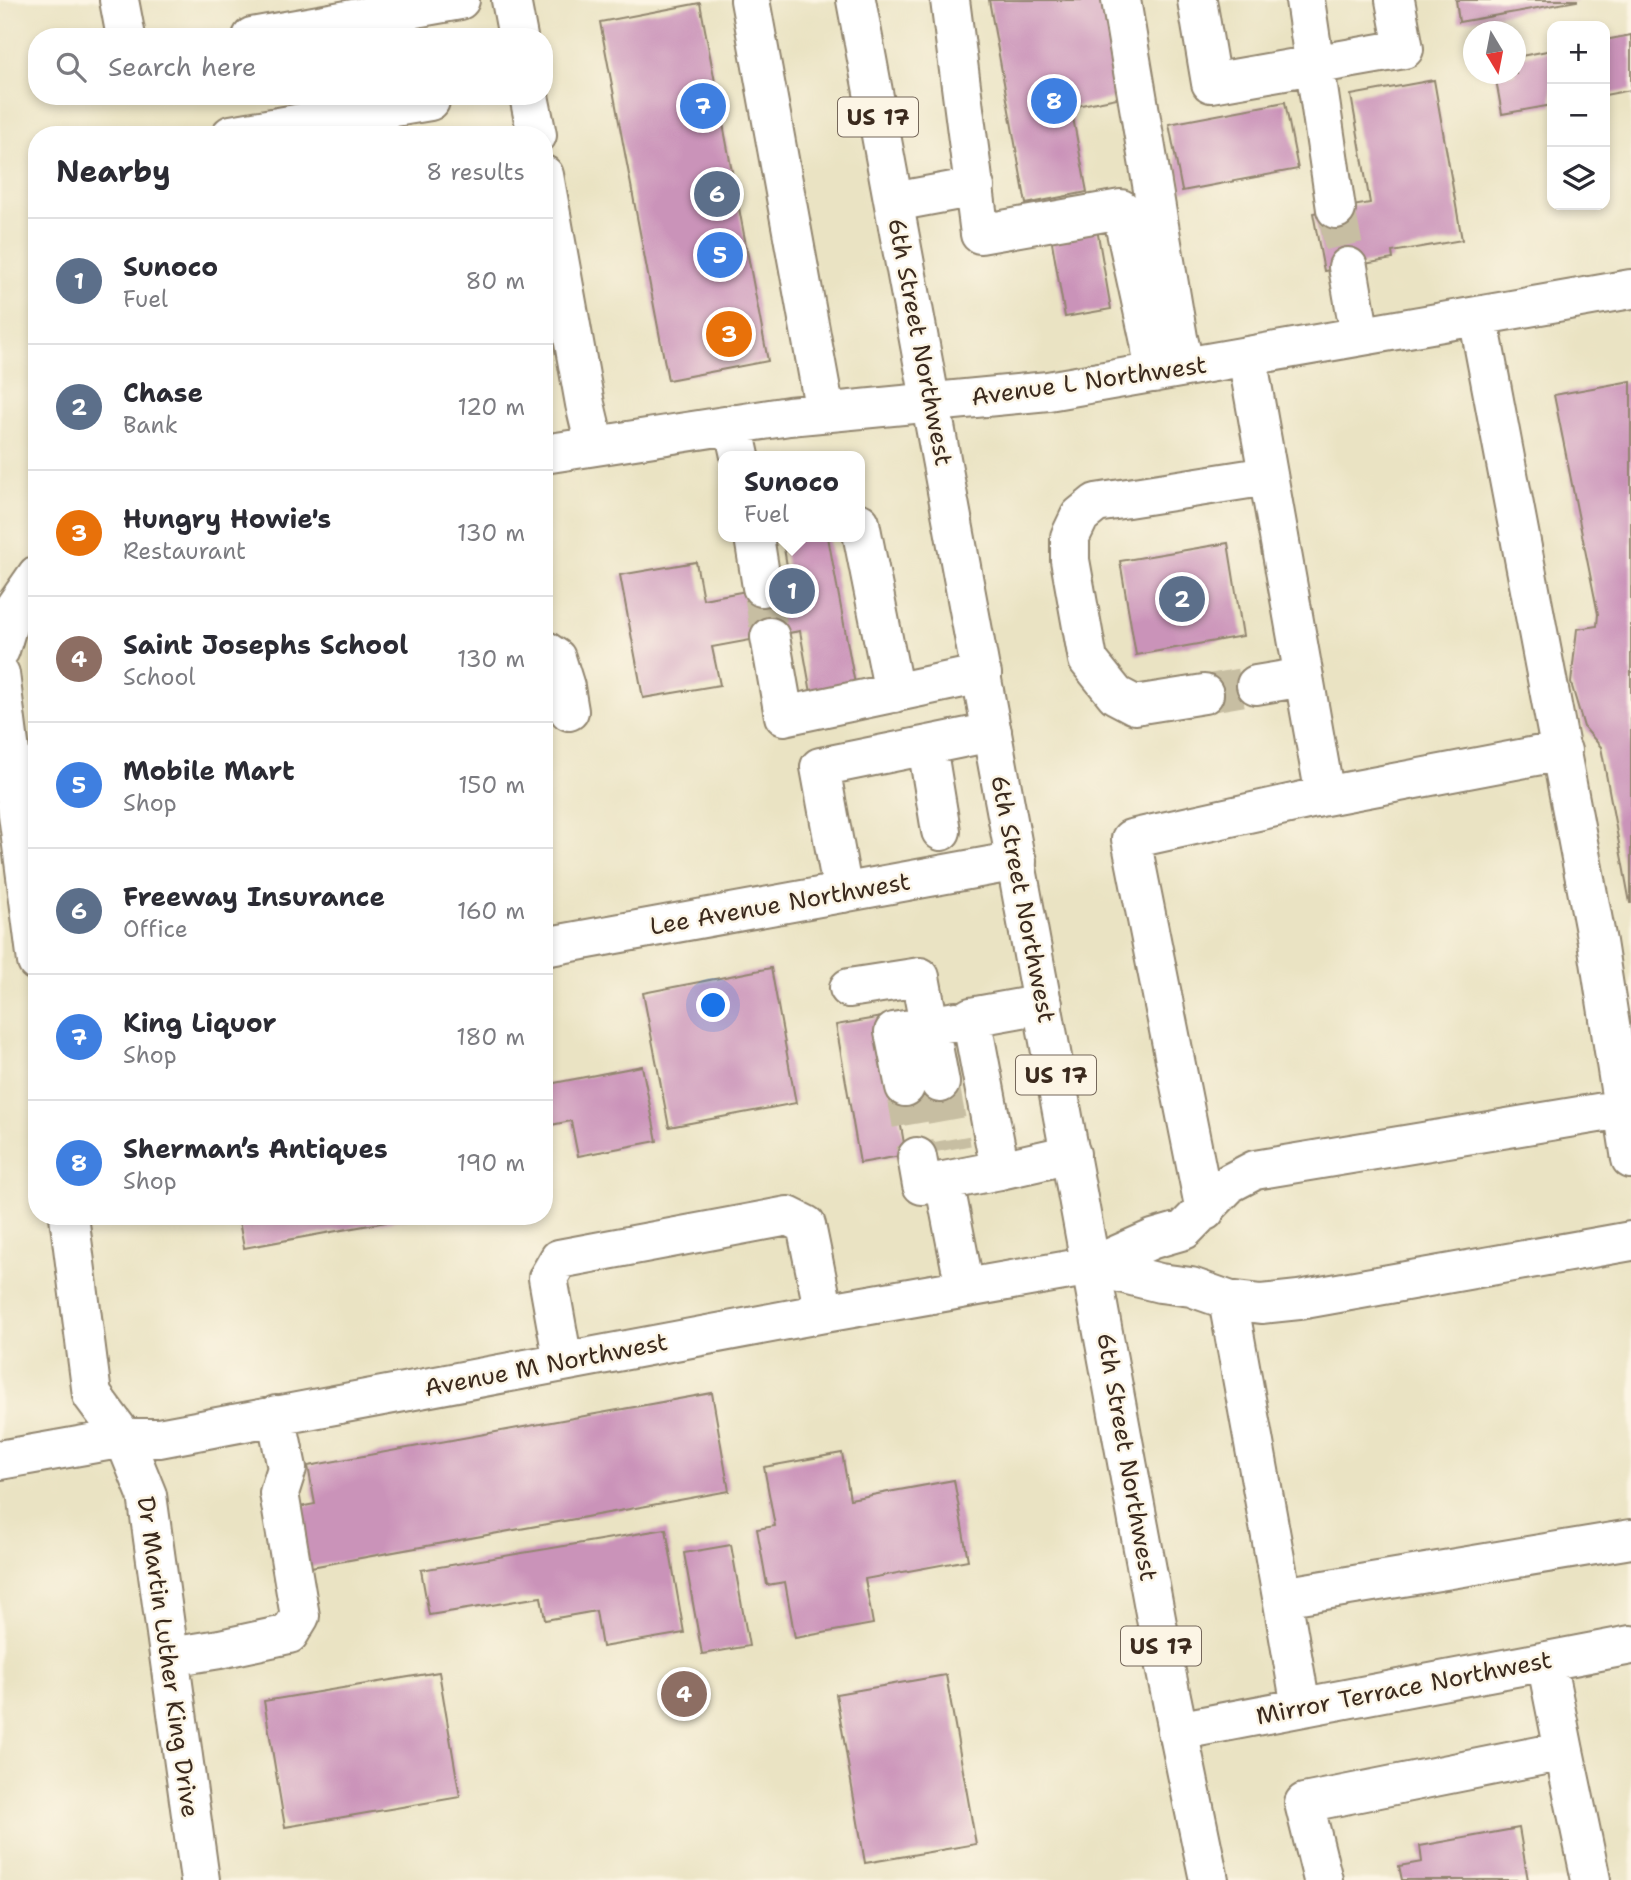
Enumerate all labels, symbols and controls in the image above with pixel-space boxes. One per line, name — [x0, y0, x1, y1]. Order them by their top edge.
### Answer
north arrow — [1463, 21, 1526, 84]
map controls — [1547, 21, 1610, 210]
button: + — [1547, 21, 1610, 84]
search box — [28, 28, 553, 105]
icon: search — [52, 48, 90, 86]
text: Search here — [108, 49, 257, 84]
pin: 8 — [1031, 75, 1077, 127]
pin: 7 — [680, 80, 726, 132]
button: − — [1547, 84, 1610, 147]
road number: US 17 — [838, 98, 918, 136]
button: layers — [1547, 147, 1610, 210]
text: Nearby — [56, 151, 171, 192]
text: 8 results — [426, 157, 525, 187]
pin: 6 — [694, 168, 740, 220]
street label: 6th Street Northwest — [880, 216, 960, 468]
pin: 5 — [697, 229, 743, 281]
text: Sunoco — [123, 249, 218, 284]
text: 1 — [74, 266, 84, 296]
text: 80 m — [466, 266, 525, 296]
text: Fuel — [123, 284, 168, 314]
pin: 3 — [706, 308, 752, 360]
street label: Avenue L Northwest — [969, 349, 1209, 413]
text: Chase — [123, 375, 203, 410]
text: 2 — [71, 392, 87, 422]
text: 120 m — [457, 392, 525, 422]
text: Bank — [123, 410, 178, 440]
popup — [718, 451, 865, 542]
text: Sunoco — [744, 464, 839, 499]
text: Fuel — [744, 499, 789, 529]
text: Hungry Howie's — [123, 501, 331, 536]
text: 3 — [71, 518, 87, 548]
text: 130 m — [457, 518, 525, 548]
text: Restaurant — [123, 536, 246, 566]
pin: 1 — [769, 565, 815, 617]
pin: 2 — [1159, 573, 1205, 625]
text: Saint Josephs School — [123, 627, 408, 662]
text: 4 — [71, 644, 87, 674]
text: 130 m — [457, 644, 525, 674]
text: School — [123, 662, 195, 692]
text: Mobile Mart — [123, 753, 295, 788]
text: 5 — [72, 770, 86, 800]
text: 150 m — [458, 770, 525, 800]
street label: 6th Street Northwest — [983, 773, 1063, 1025]
text: Shop — [123, 788, 177, 818]
street label: Lee Avenue Northwest — [647, 865, 913, 943]
text: Freeway Insurance — [123, 879, 385, 914]
text: 6 — [71, 896, 87, 926]
text: 160 m — [457, 896, 525, 926]
text: Office — [123, 914, 188, 944]
your location — [696, 988, 730, 1022]
text: King Liquor — [123, 1005, 276, 1040]
text: 7 — [71, 1022, 87, 1052]
text: 180 m — [456, 1022, 525, 1052]
text: Shop — [123, 1040, 177, 1070]
road number: US 17 — [1016, 1056, 1096, 1094]
text: Sherman’s Antiques — [123, 1131, 388, 1166]
text: 8 — [71, 1148, 87, 1178]
text: 190 m — [457, 1148, 525, 1178]
text: Shop — [123, 1166, 177, 1196]
street label: Avenue M Northwest — [422, 1326, 670, 1404]
street label: 6th Street Northwest — [1089, 1330, 1165, 1584]
street label: Dr Martin Luther King Drive — [130, 1494, 206, 1820]
road number: US 17 — [1121, 1626, 1201, 1666]
street label: Mirror Terrace Northwest — [1253, 1644, 1555, 1732]
pin: 4 — [661, 1668, 707, 1720]

